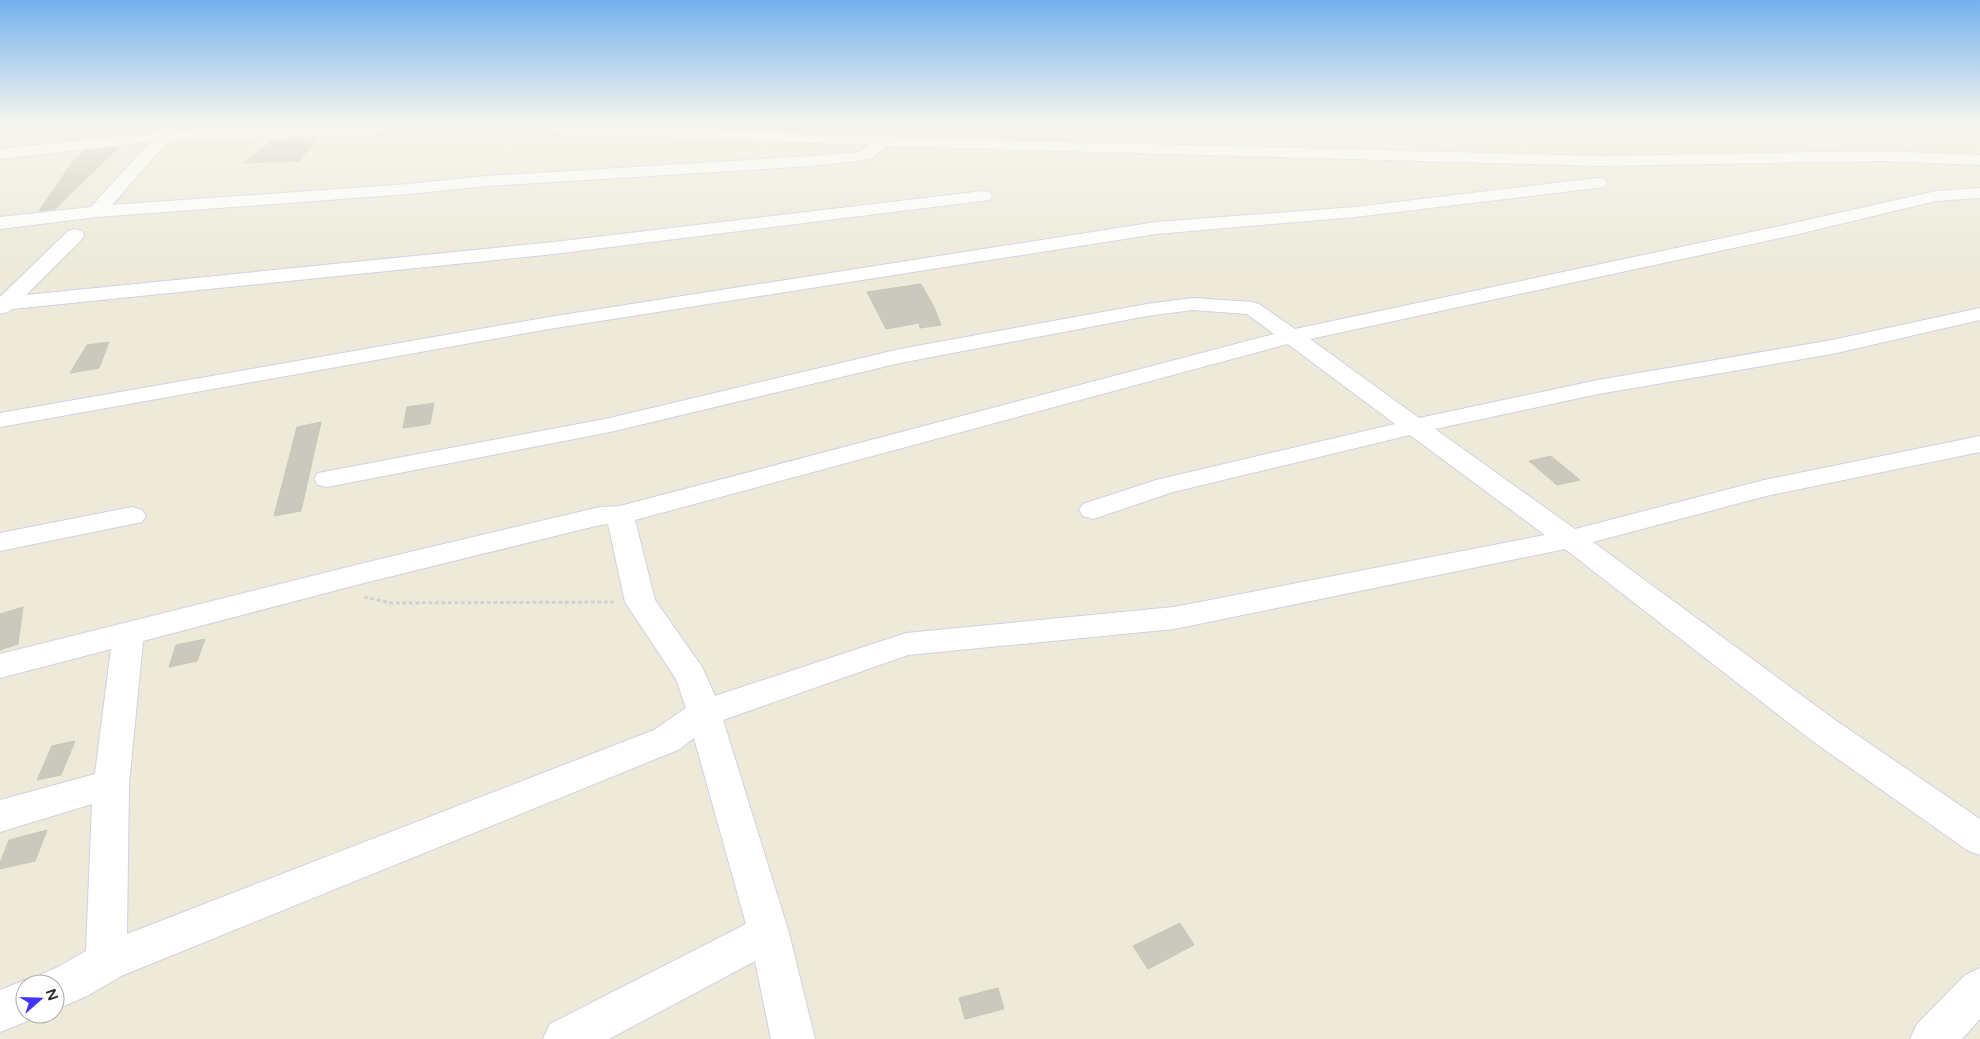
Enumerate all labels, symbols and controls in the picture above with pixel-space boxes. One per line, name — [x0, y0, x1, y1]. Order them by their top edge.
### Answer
north arrow — [15, 974, 65, 1024]
text: N — [42, 987, 62, 1003]

